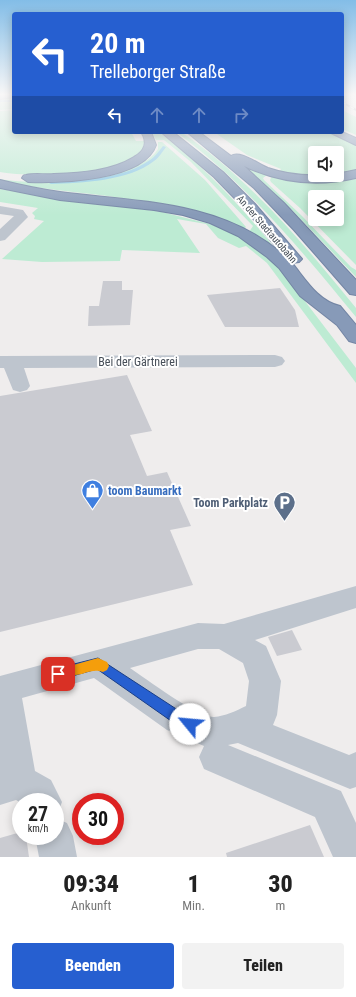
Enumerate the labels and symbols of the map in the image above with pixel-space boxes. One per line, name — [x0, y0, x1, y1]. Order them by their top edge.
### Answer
street label: An der Stadtautobahn — [235, 193, 299, 265]
street label: Bei der Gärtnerei — [98, 355, 178, 369]
shop icon: toom Baumarkt — [80, 478, 106, 511]
place label: toom Baumarkt — [108, 484, 182, 498]
parking icon: Toom Parkplatz — [271, 490, 297, 523]
place label: Toom Parkplatz — [193, 496, 268, 510]
pin — [41, 657, 75, 691]
position arrow — [169, 703, 211, 745]
speed limit sign: 30 — [72, 793, 124, 845]

